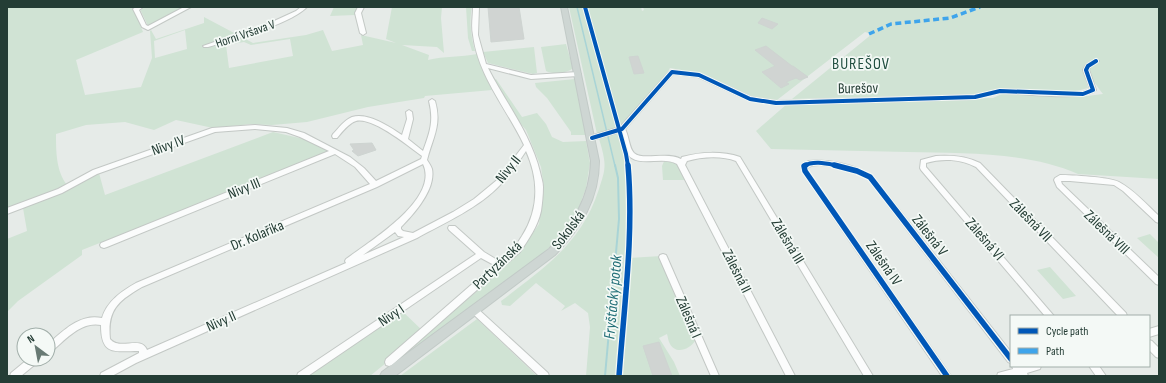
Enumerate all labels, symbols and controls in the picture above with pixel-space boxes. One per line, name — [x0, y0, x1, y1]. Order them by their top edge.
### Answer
street label: Horní Vršava V — [213, 16, 278, 52]
district label: BUREŠOV — [832, 55, 890, 74]
street label: Burešov — [838, 79, 879, 98]
street label: Nivy IV — [149, 131, 188, 160]
street label: Nivy II — [491, 151, 525, 187]
street label: Nivy III — [225, 173, 263, 204]
street label: Zálešná VII — [1005, 195, 1056, 246]
street label: Zálešná VIII — [1080, 206, 1134, 259]
street label: Sokolská — [548, 207, 589, 254]
street label: Zálešná V — [908, 211, 952, 260]
street label: Zálešná VI — [961, 214, 1008, 265]
street label: Zálešná III — [767, 215, 809, 267]
street label: Dr. Kolaříka — [228, 216, 287, 255]
street label: Partyzánská — [469, 237, 526, 293]
street label: Zálešná IV — [861, 237, 906, 290]
street label: Zálešná II — [717, 246, 756, 296]
water label: Fryštácký potok — [600, 253, 627, 340]
street label: Zálešná I — [671, 293, 706, 341]
street label: Nivy I — [375, 300, 408, 331]
street label: Nivy II — [203, 307, 239, 336]
legend — [1010, 315, 1150, 367]
text: Cycle path — [1046, 324, 1088, 339]
north arrow — [16, 327, 56, 367]
text: N — [25, 332, 37, 346]
text: Path — [1046, 344, 1064, 359]

